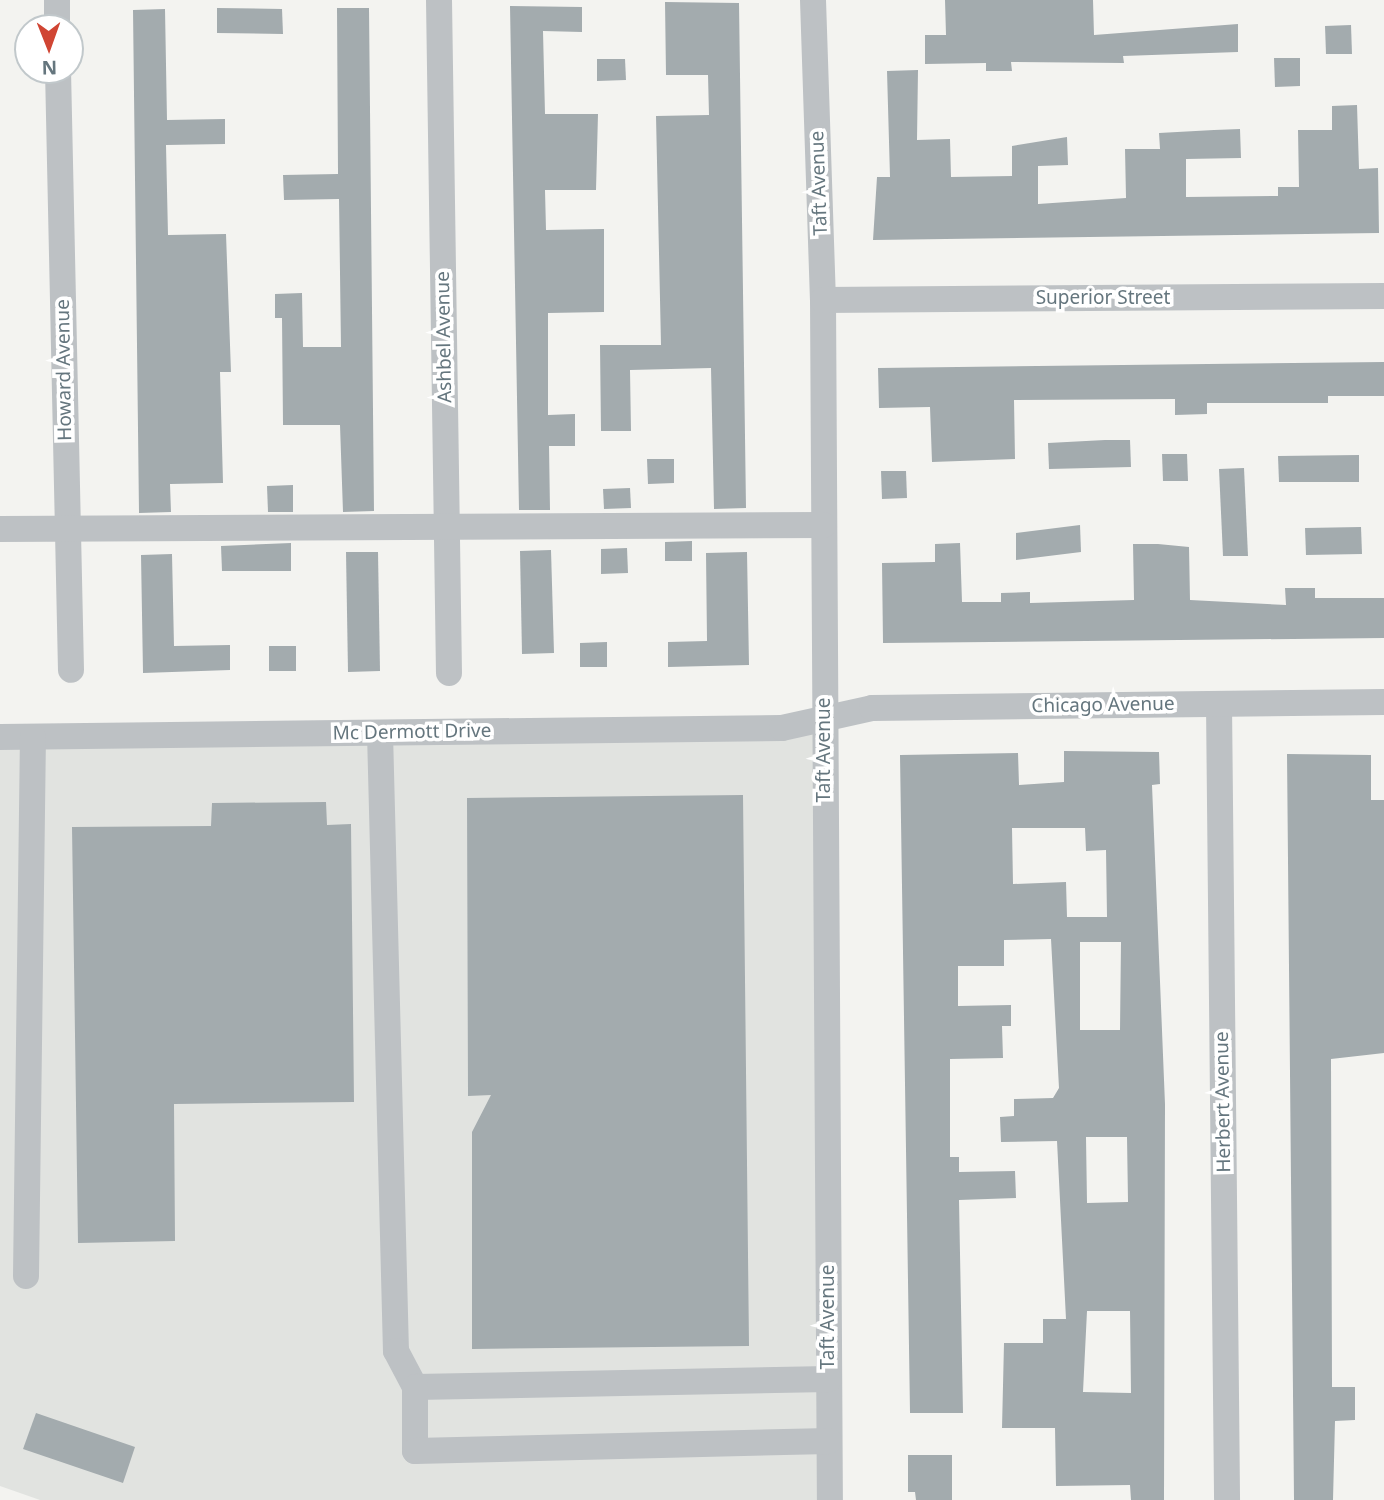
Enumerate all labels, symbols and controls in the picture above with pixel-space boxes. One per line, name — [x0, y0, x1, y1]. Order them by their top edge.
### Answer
north arrow — [14, 14, 84, 84]
text: N — [41, 55, 57, 81]
street label: Taft Avenue — [806, 130, 832, 236]
street label: Ashbel Avenue — [431, 271, 457, 403]
street label: Superior Street — [1036, 287, 1170, 309]
street label: Howard Avenue — [51, 299, 77, 441]
street label: Chicago Avenue — [1031, 692, 1175, 718]
street label: Taft Avenue — [813, 698, 835, 802]
street label: Mc Dermott Drive — [332, 719, 492, 745]
street label: Herbert Avenue — [1210, 1031, 1236, 1173]
street label: Taft Avenue — [817, 1265, 839, 1369]

